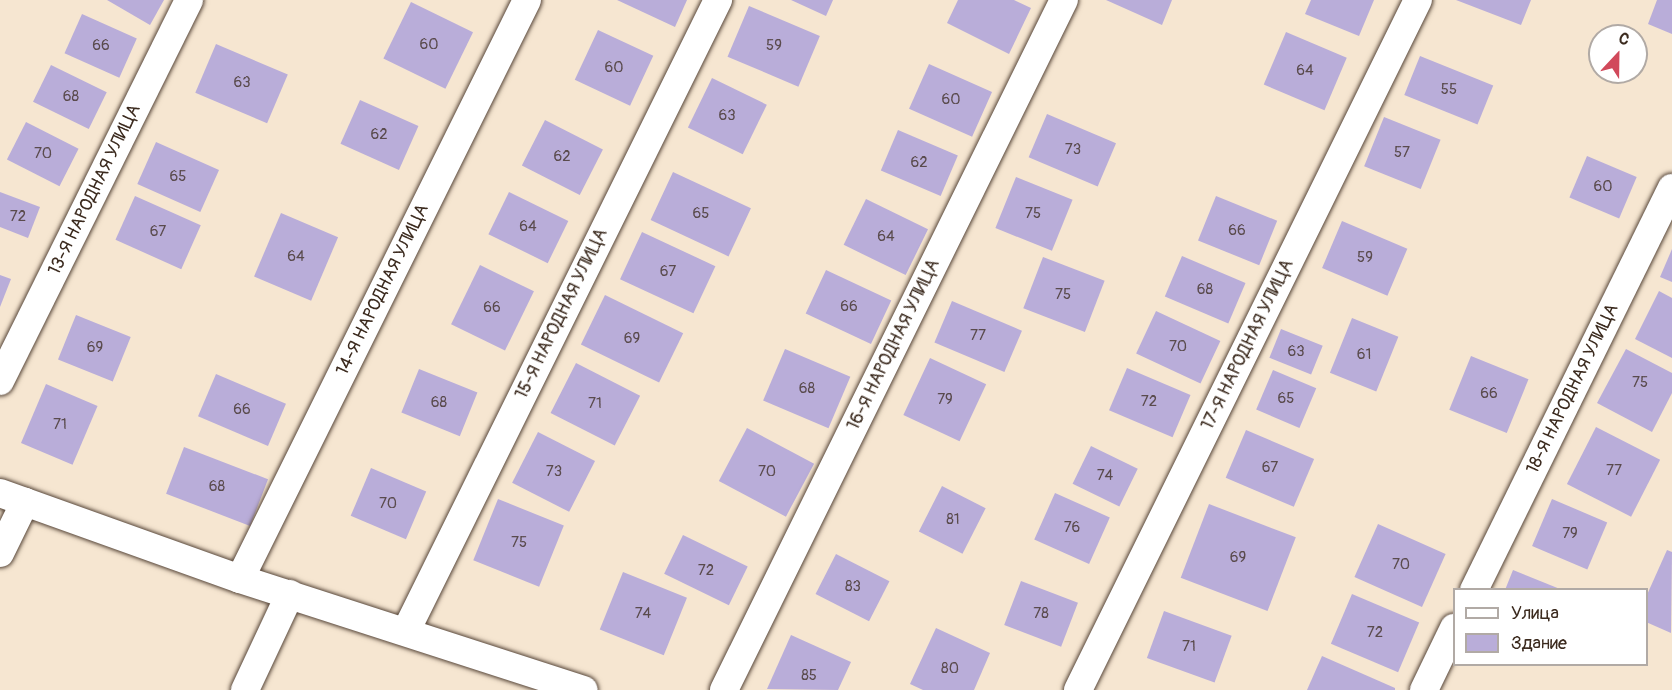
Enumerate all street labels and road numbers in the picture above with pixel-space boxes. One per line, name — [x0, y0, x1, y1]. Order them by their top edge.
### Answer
street label: 13-Я НАРОДНАЯ УЛИЦА — [44, 101, 146, 279]
street label: 14-Я НАРОДНАЯ УЛИЦА — [332, 201, 434, 379]
street label: 15-Я НАРОДНАЯ УЛИЦА — [511, 225, 613, 403]
street label: 16-Я НАРОДНАЯ УЛИЦА — [843, 256, 945, 434]
street label: 17-Я НАРОДНАЯ УЛИЦА — [1197, 256, 1299, 434]
street label: 18-Я НАРОДНАЯ УЛИЦА — [1522, 300, 1624, 478]

